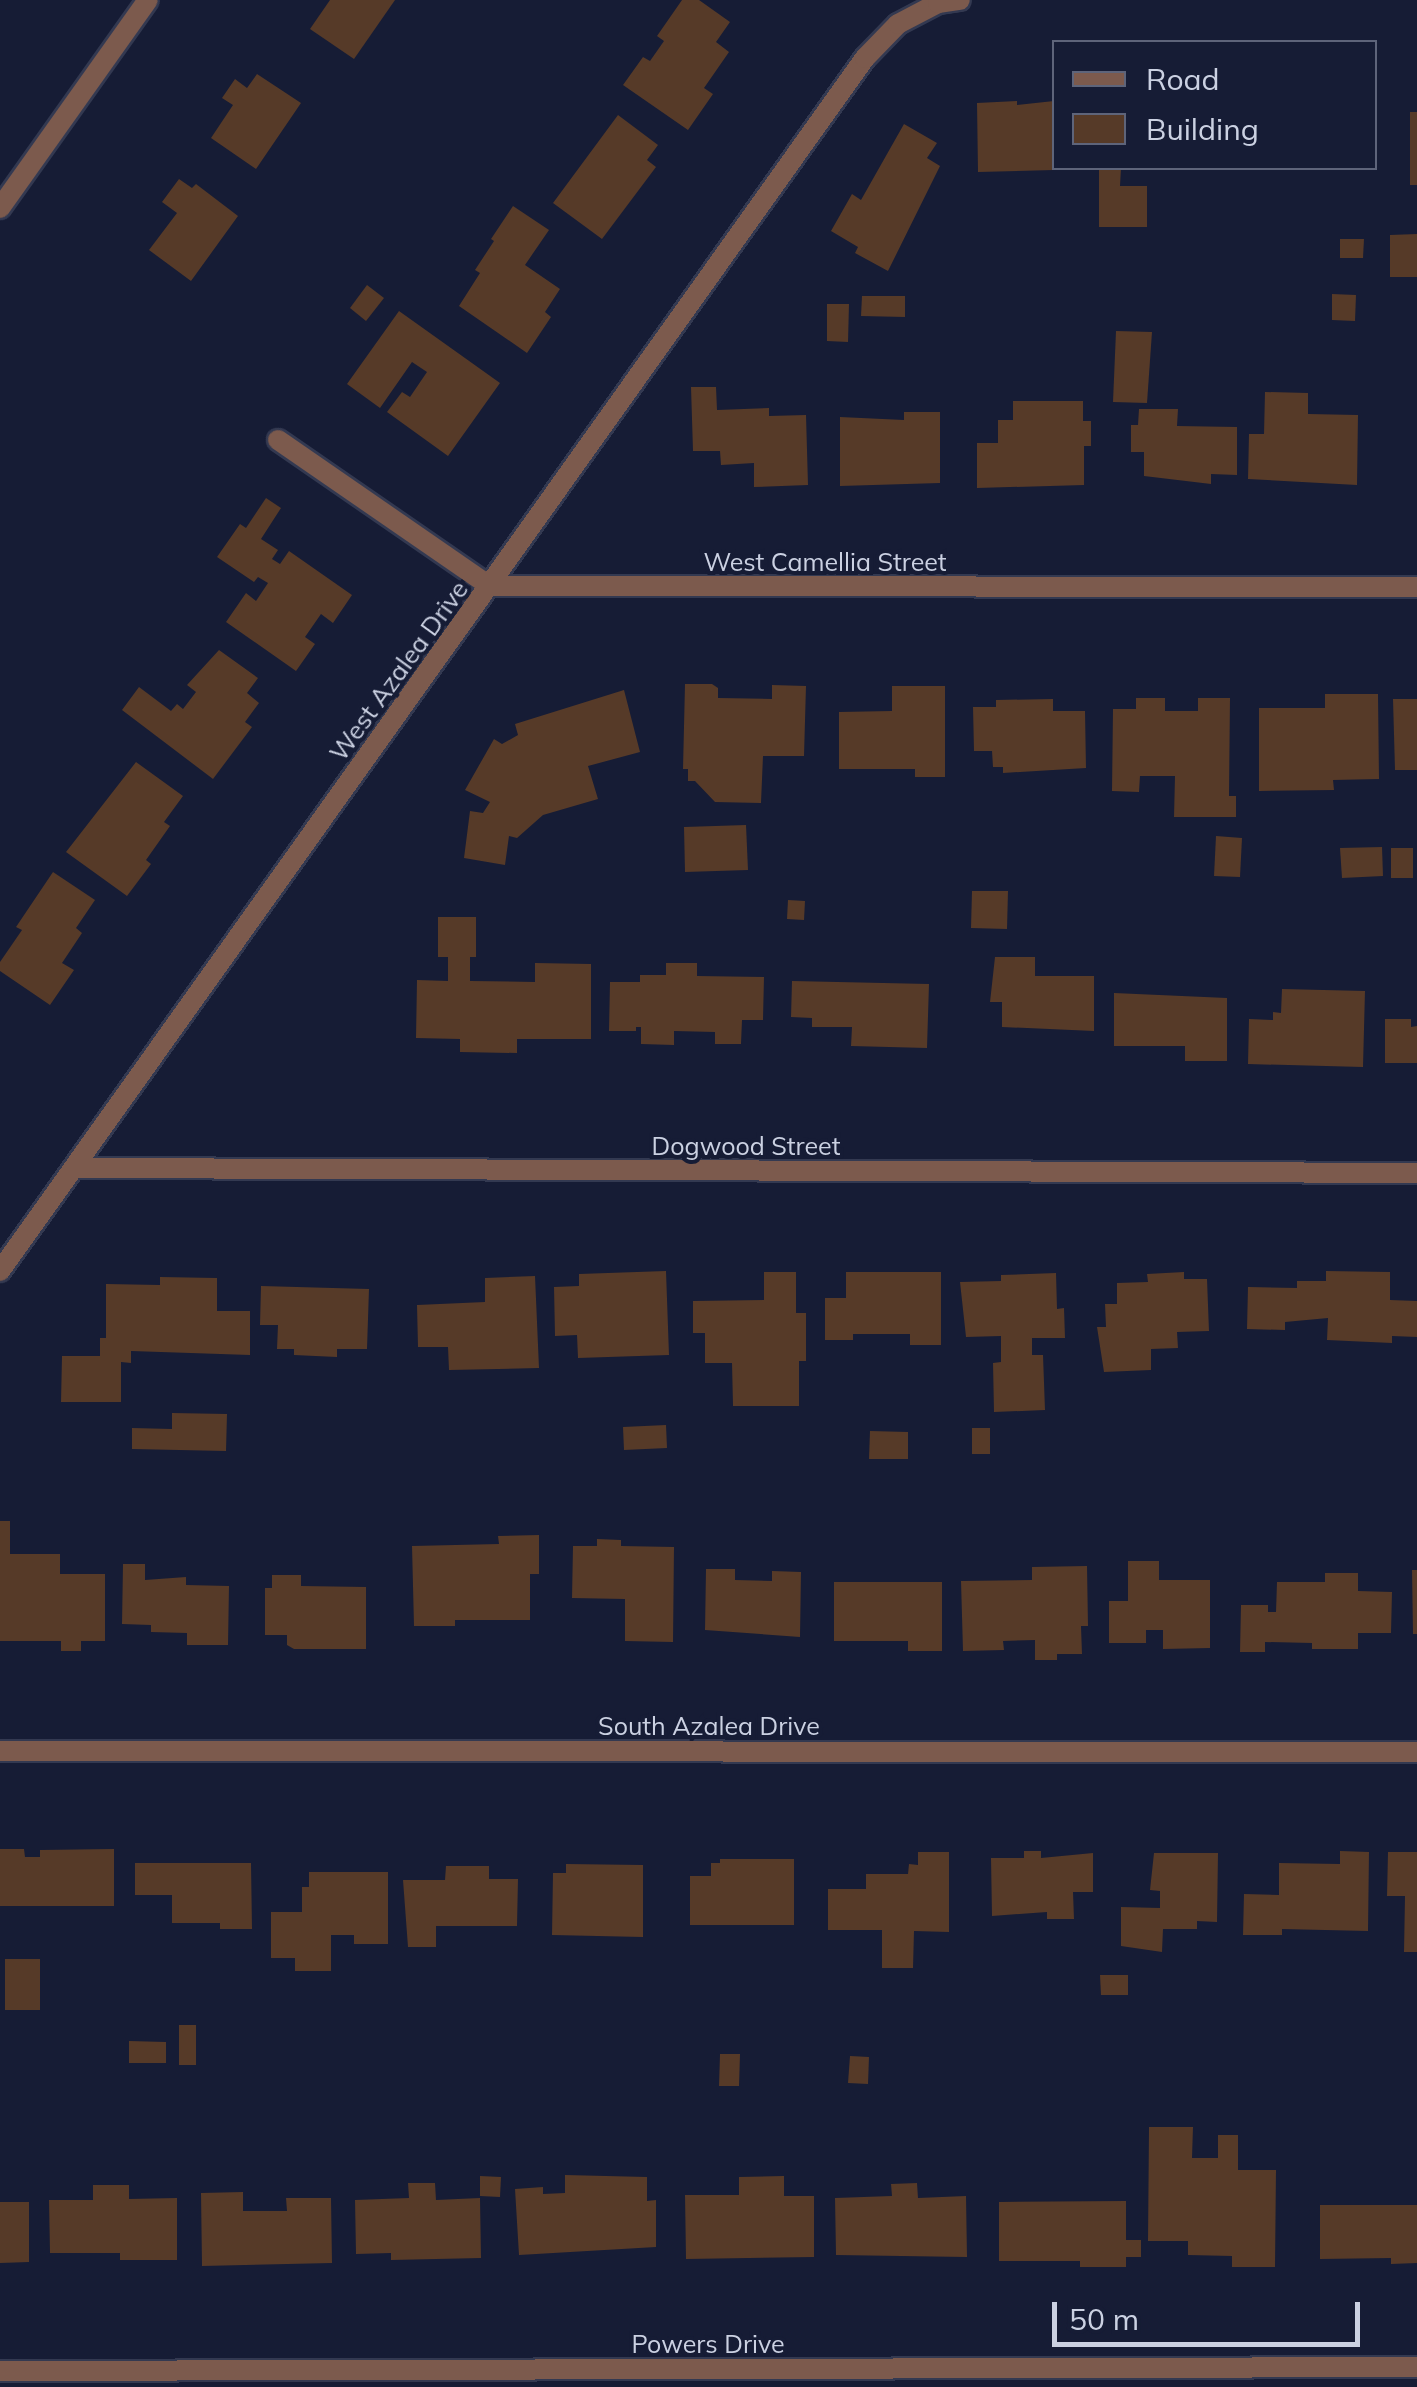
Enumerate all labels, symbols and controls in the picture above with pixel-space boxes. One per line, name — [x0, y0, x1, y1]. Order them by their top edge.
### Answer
legend — [1052, 40, 1377, 170]
text: Road — [1146, 60, 1220, 98]
text: Building — [1146, 110, 1259, 148]
street label: West Camellia Street — [703, 547, 947, 577]
street label: West Azalea Drive — [324, 575, 474, 767]
street label: Dogwood Street — [652, 1131, 840, 1161]
street label: South Azalea Drive — [598, 1711, 820, 1741]
scale bar — [1057, 2282, 1364, 2344]
text: 50 m — [1069, 2300, 1139, 2338]
street label: Powers Drive — [631, 2329, 785, 2359]

